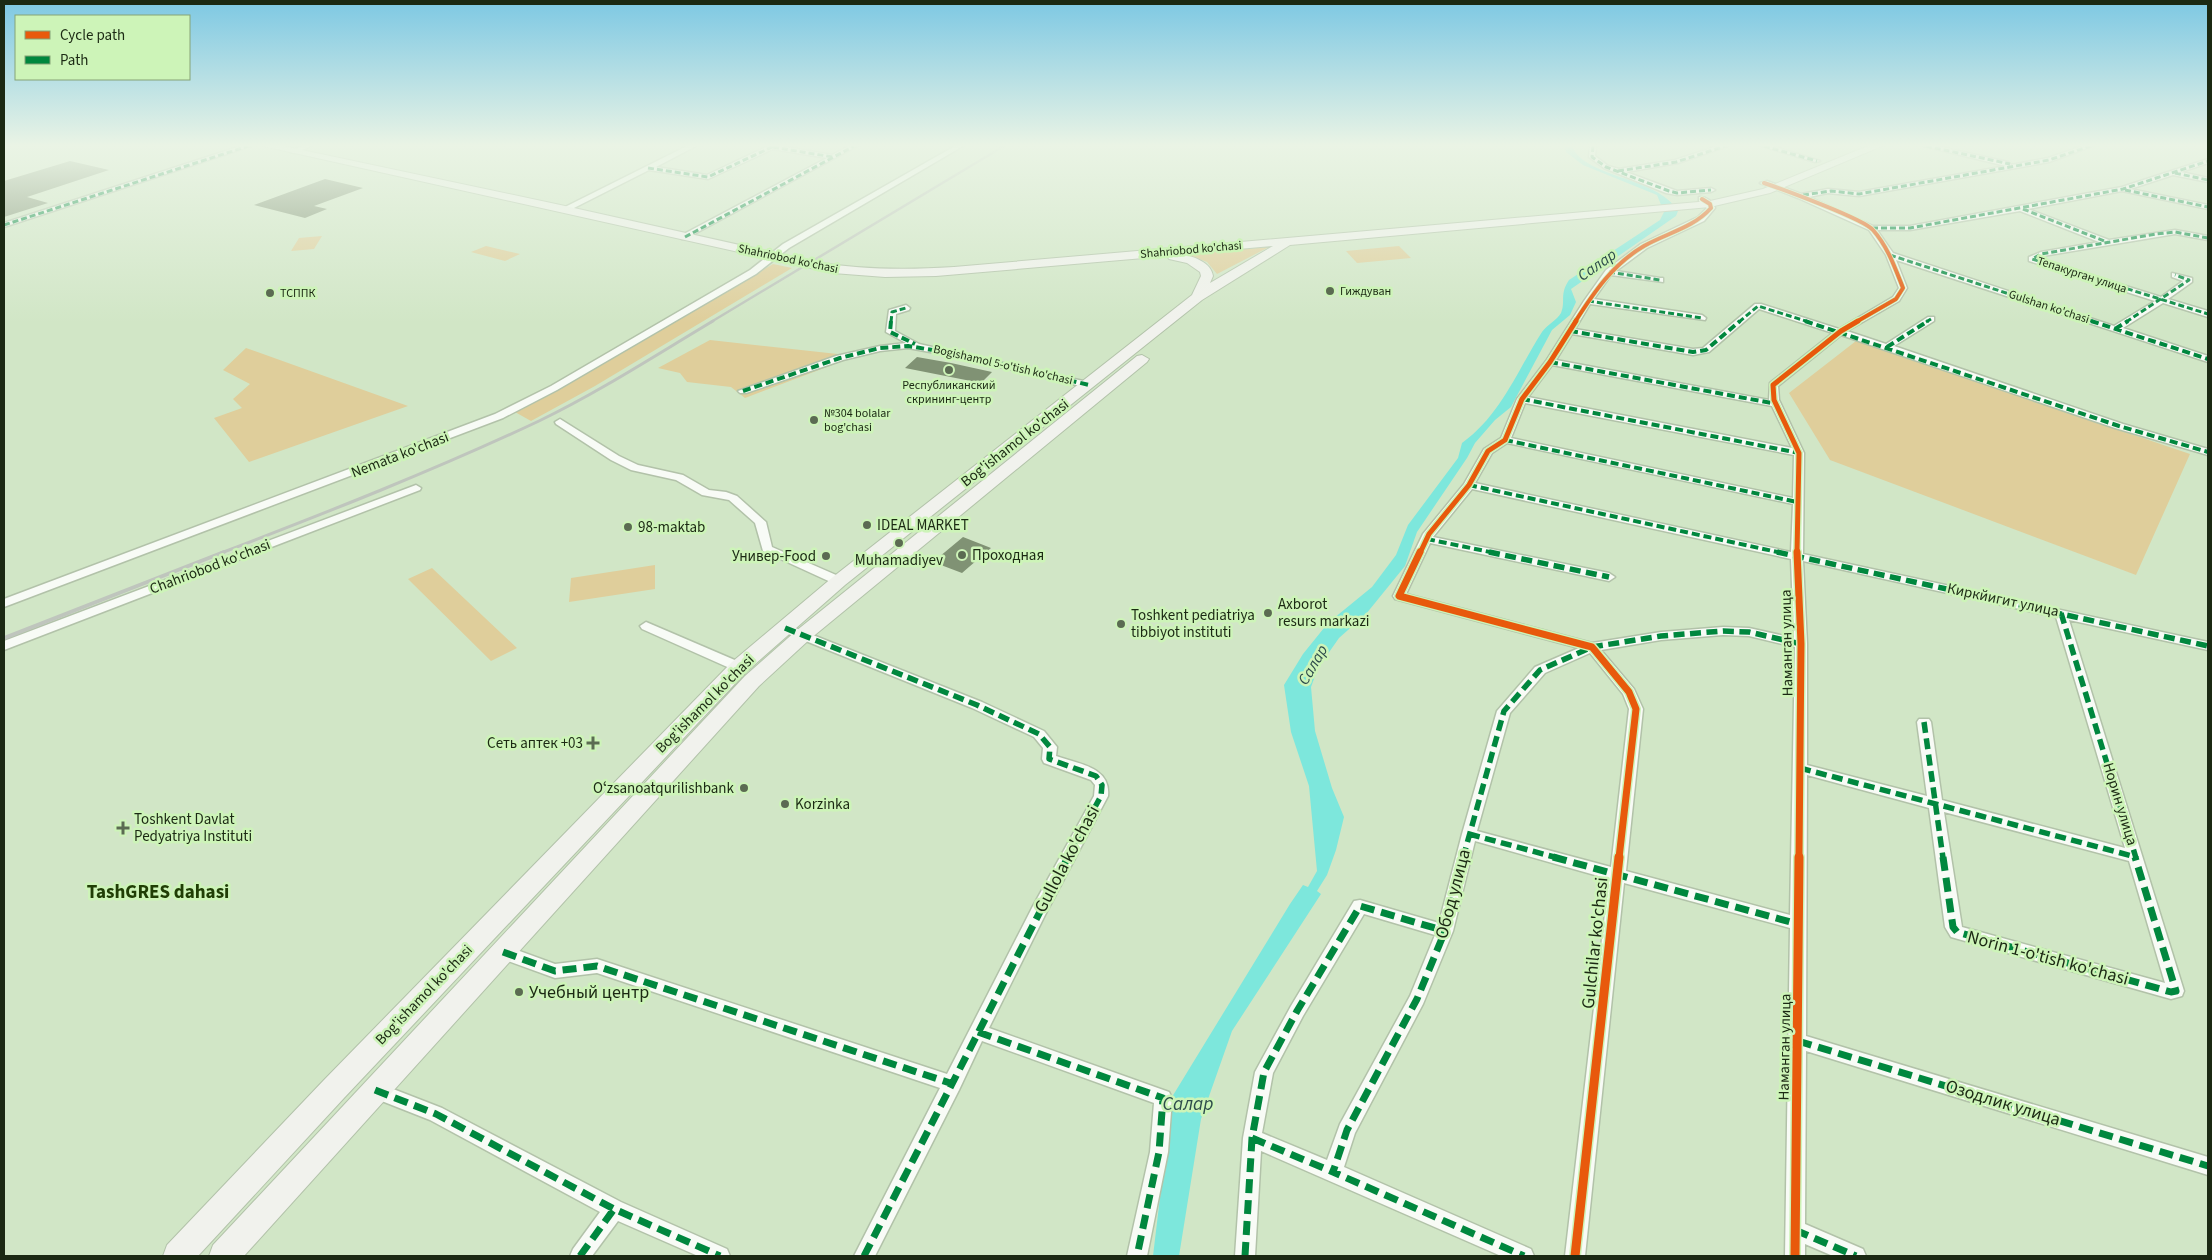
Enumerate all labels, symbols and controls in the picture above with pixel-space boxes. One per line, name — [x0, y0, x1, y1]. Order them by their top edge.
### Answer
legend — [15, 15, 190, 80]
text: Cycle path — [60, 25, 125, 46]
text: Path — [60, 50, 88, 71]
street label: Shahriobod ko'chasi — [1140, 237, 1243, 263]
street label: Shahriobod ko'chasi — [736, 240, 840, 278]
water label: Салар — [1573, 244, 1621, 286]
street label: Тепакурган улица — [2035, 252, 2129, 298]
place label: Гиждуван — [1340, 283, 1391, 300]
place label: ТСППК — [280, 285, 315, 302]
marker: Гиждуван — [1324, 285, 1336, 297]
street label: Gulshan ko'chasi — [2006, 286, 2092, 328]
marker: ТСППК — [264, 287, 276, 299]
street label: Bogishamol 5-o'tish ko'chasi — [932, 341, 1074, 389]
marker: Республиканский скрининг-центр — [943, 364, 955, 376]
place label: Республиканский скрининг-центр — [902, 377, 996, 408]
street label: Bog'ishamol ko'chasi — [957, 394, 1073, 492]
place label: №304 bolalar bog'chasi — [824, 405, 891, 436]
marker: №304 bolalar bog'chasi — [808, 414, 820, 426]
street label: Nemata ko'chasi — [348, 427, 452, 483]
place label: IDEAL MARKET — [877, 515, 969, 536]
place label: 98-maktab — [638, 517, 705, 538]
marker: IDEAL MARKET — [861, 519, 873, 531]
marker: 98-maktab — [622, 521, 634, 533]
street label: Chahriobod ko'chasi — [147, 534, 273, 600]
marker: Muhamadiyev — [893, 537, 905, 549]
place label: Проходная — [972, 545, 1044, 566]
place label: Универ-Food — [732, 546, 816, 567]
marker: Проходная — [956, 549, 968, 561]
marker: Универ-Food — [820, 550, 832, 562]
place label: Muhamadiyev — [855, 550, 943, 571]
street label: Киркйигит улица — [1945, 578, 2061, 622]
street label: Наманган улица — [1776, 589, 1798, 697]
place label: Axborot resurs markazi — [1278, 594, 1369, 632]
place label: Toshkent pediatriya tibbiyot instituti — [1131, 605, 1255, 643]
marker: Axborot resurs markazi — [1262, 607, 1274, 619]
marker: Toshkent pediatriya tibbiyot instituti — [1115, 618, 1127, 630]
water label: Салар — [1293, 641, 1333, 689]
street label: Bog'ishamol ko'chasi — [651, 650, 759, 758]
place label: Сеть аптек +03 — [487, 733, 583, 754]
marker: Сеть аптек +03 — [587, 737, 599, 749]
street label: Норин улица — [2097, 760, 2143, 848]
place label: Oʻzsanoatqurilishbank — [593, 778, 735, 799]
marker: Oʻzsanoatqurilishbank — [738, 782, 750, 794]
place label: Korzinka — [795, 794, 850, 815]
marker: Korzinka — [779, 798, 791, 810]
street label: Gullola ko'chasi — [1028, 801, 1106, 917]
place label: Toshkent Davlat Pedyatriya Instituti — [134, 809, 252, 847]
marker: Toshkent Davlat Pedyatriya Instituti — [116, 821, 130, 835]
street label: Обод улица — [1429, 846, 1477, 942]
street label: Gulchilar ko'chasi — [1576, 876, 1614, 1010]
district label: TashGRES dahasi — [87, 879, 229, 906]
street label: Norin 1-o'tish ko'chasi — [1965, 924, 2131, 992]
street label: Bog'ishamol ko'chasi — [371, 940, 477, 1050]
place label: Учебный центр — [529, 980, 649, 1005]
marker: Учебный центр — [513, 986, 525, 998]
street label: Наманган улица — [1774, 993, 1796, 1101]
street label: Озодлик улица — [1942, 1074, 2064, 1132]
water label: Салар — [1163, 1091, 1213, 1118]

